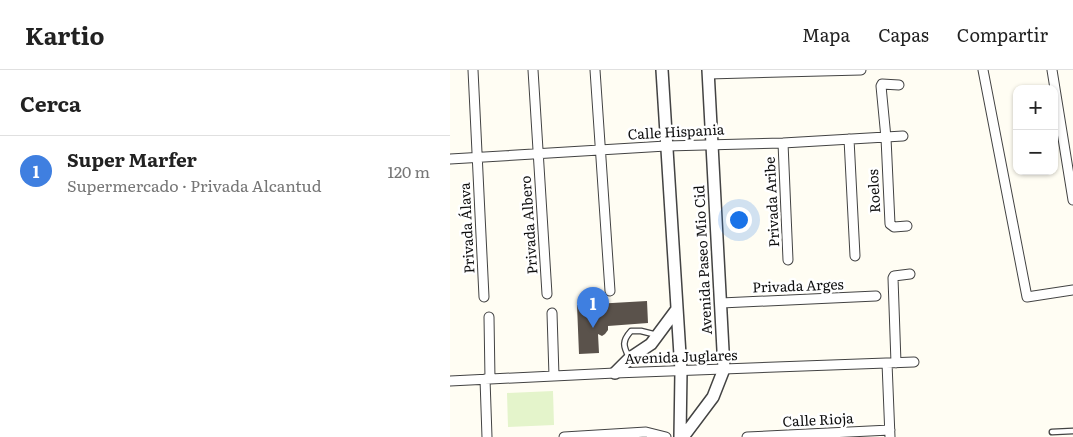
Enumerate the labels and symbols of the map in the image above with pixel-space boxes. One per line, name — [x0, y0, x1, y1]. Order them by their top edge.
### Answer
street label: Calle Hispania — [627, 118, 725, 144]
street label: Privada Aribe — [759, 156, 783, 248]
street label: Roelos — [862, 169, 884, 213]
street label: Privada Albero — [515, 175, 541, 275]
street label: Privada Álava — [454, 181, 478, 274]
street label: Avenida Paseo Mio Cid — [688, 184, 716, 335]
your location — [726, 207, 752, 233]
street label: Privada Arges — [752, 273, 844, 297]
pin: 1 — [577, 287, 609, 328]
street label: Avenida Juglares — [624, 344, 738, 368]
street label: Calle Rioja — [782, 407, 854, 431]

